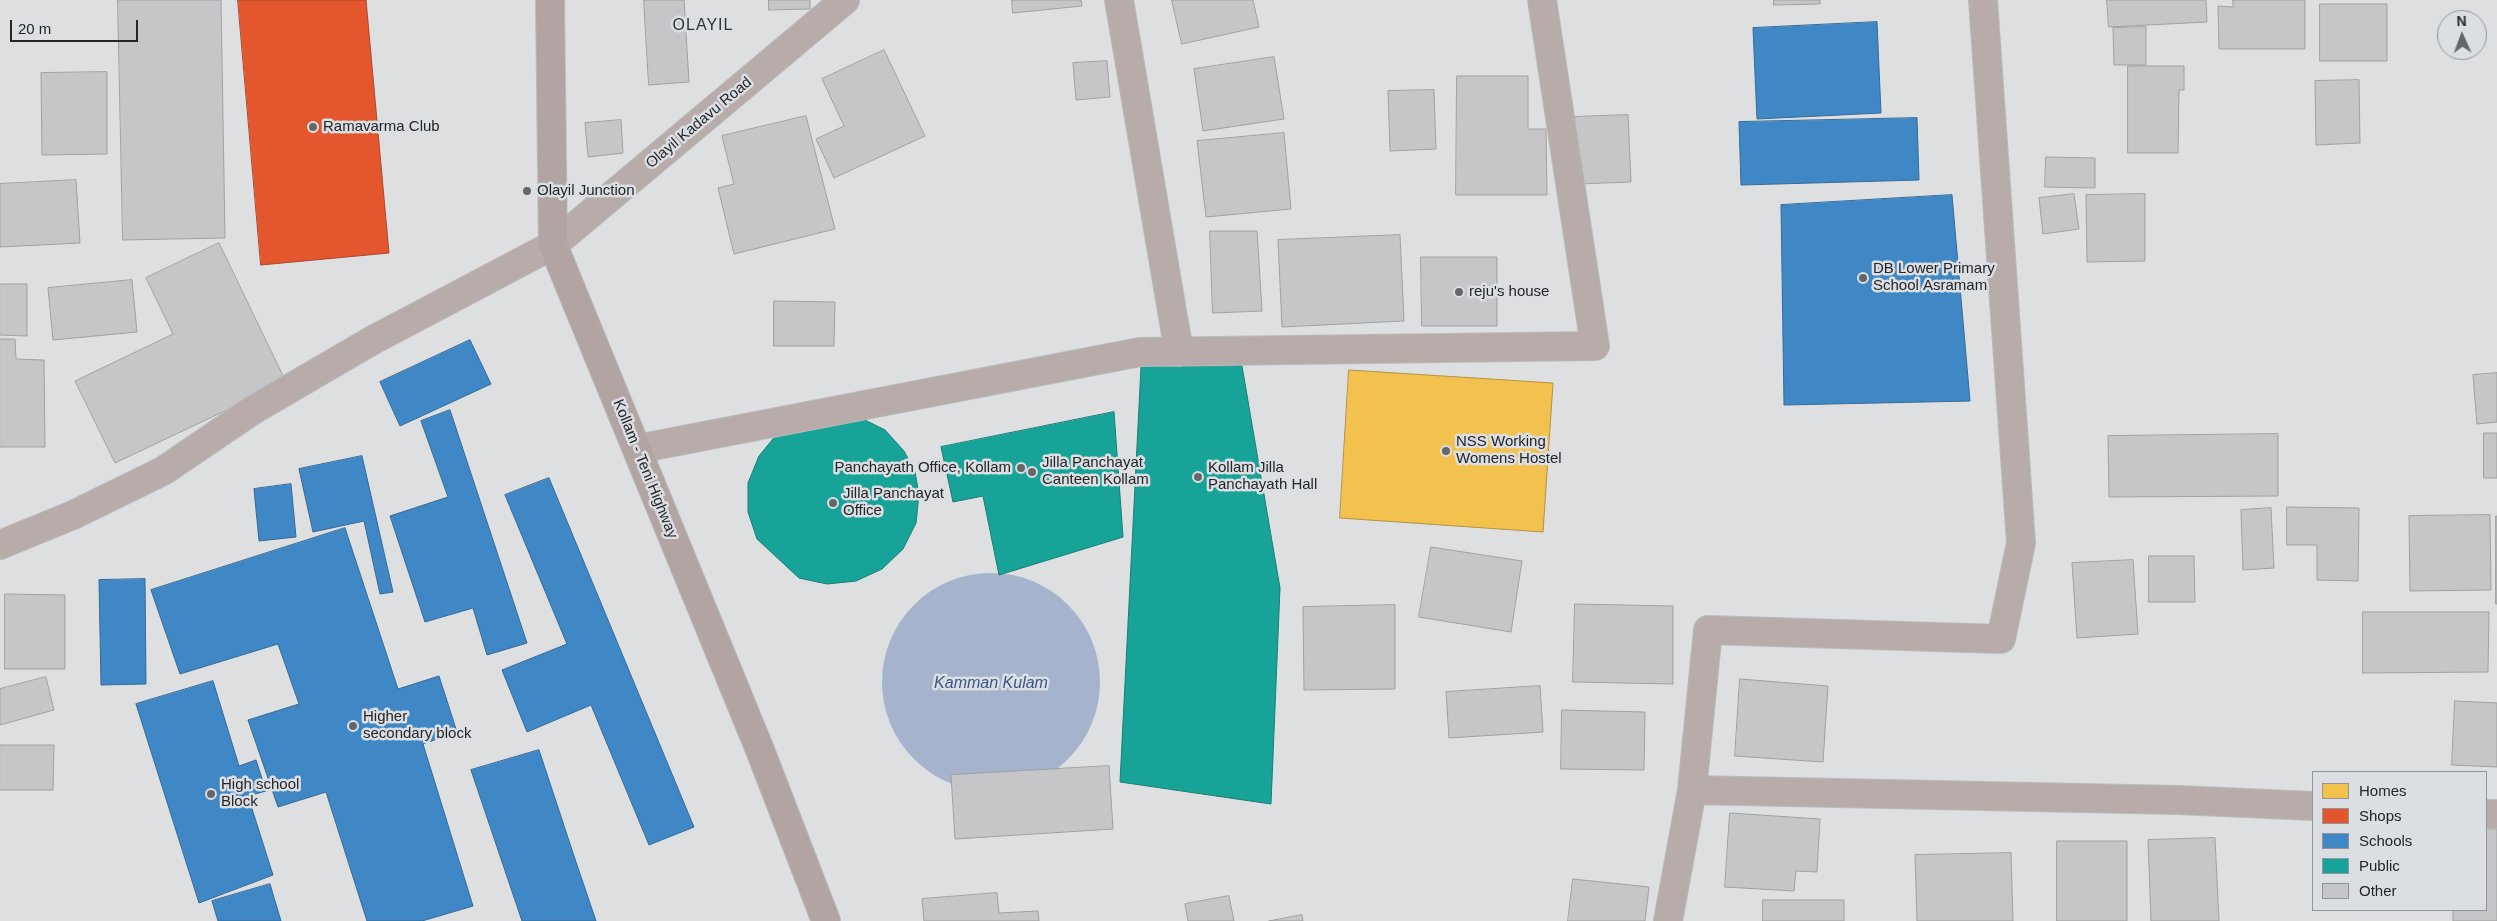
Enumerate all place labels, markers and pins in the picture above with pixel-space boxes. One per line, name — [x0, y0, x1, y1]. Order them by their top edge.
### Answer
place label: Ramavarma Club — [323, 118, 440, 136]
marker: Ramavarma Club — [307, 121, 319, 133]
place label: Olayil Junction — [537, 182, 635, 200]
marker: Olayil Junction — [521, 185, 533, 197]
place label: DB Lower Primary School Asramam — [1873, 260, 1995, 295]
marker: DB Lower Primary School Asramam — [1857, 272, 1869, 284]
place label: reju's house — [1469, 283, 1549, 301]
marker: reju's house — [1453, 286, 1465, 298]
place label: NSS Working Womens Hostel — [1456, 433, 1562, 468]
marker: NSS Working Womens Hostel — [1440, 445, 1452, 457]
place label: Jilla Panchayat Canteen Kollam — [1042, 454, 1149, 489]
place label: Panchayath Office, Kollam — [835, 459, 1011, 477]
place label: Kollam Jilla Panchayath Hall — [1208, 459, 1317, 494]
marker: Panchayath Office, Kollam — [1015, 462, 1027, 474]
marker: Jilla Panchayat Canteen Kollam — [1026, 466, 1038, 478]
marker: Kollam Jilla Panchayath Hall — [1192, 471, 1204, 483]
place label: Jilla Panchayat Office — [843, 485, 944, 520]
marker: Jilla Panchayat Office — [827, 497, 839, 509]
place label: Higher secondary block — [363, 708, 471, 743]
marker: Higher secondary block — [347, 720, 359, 732]
place label: High school Block — [221, 776, 299, 811]
marker: High school Block — [205, 788, 217, 800]

